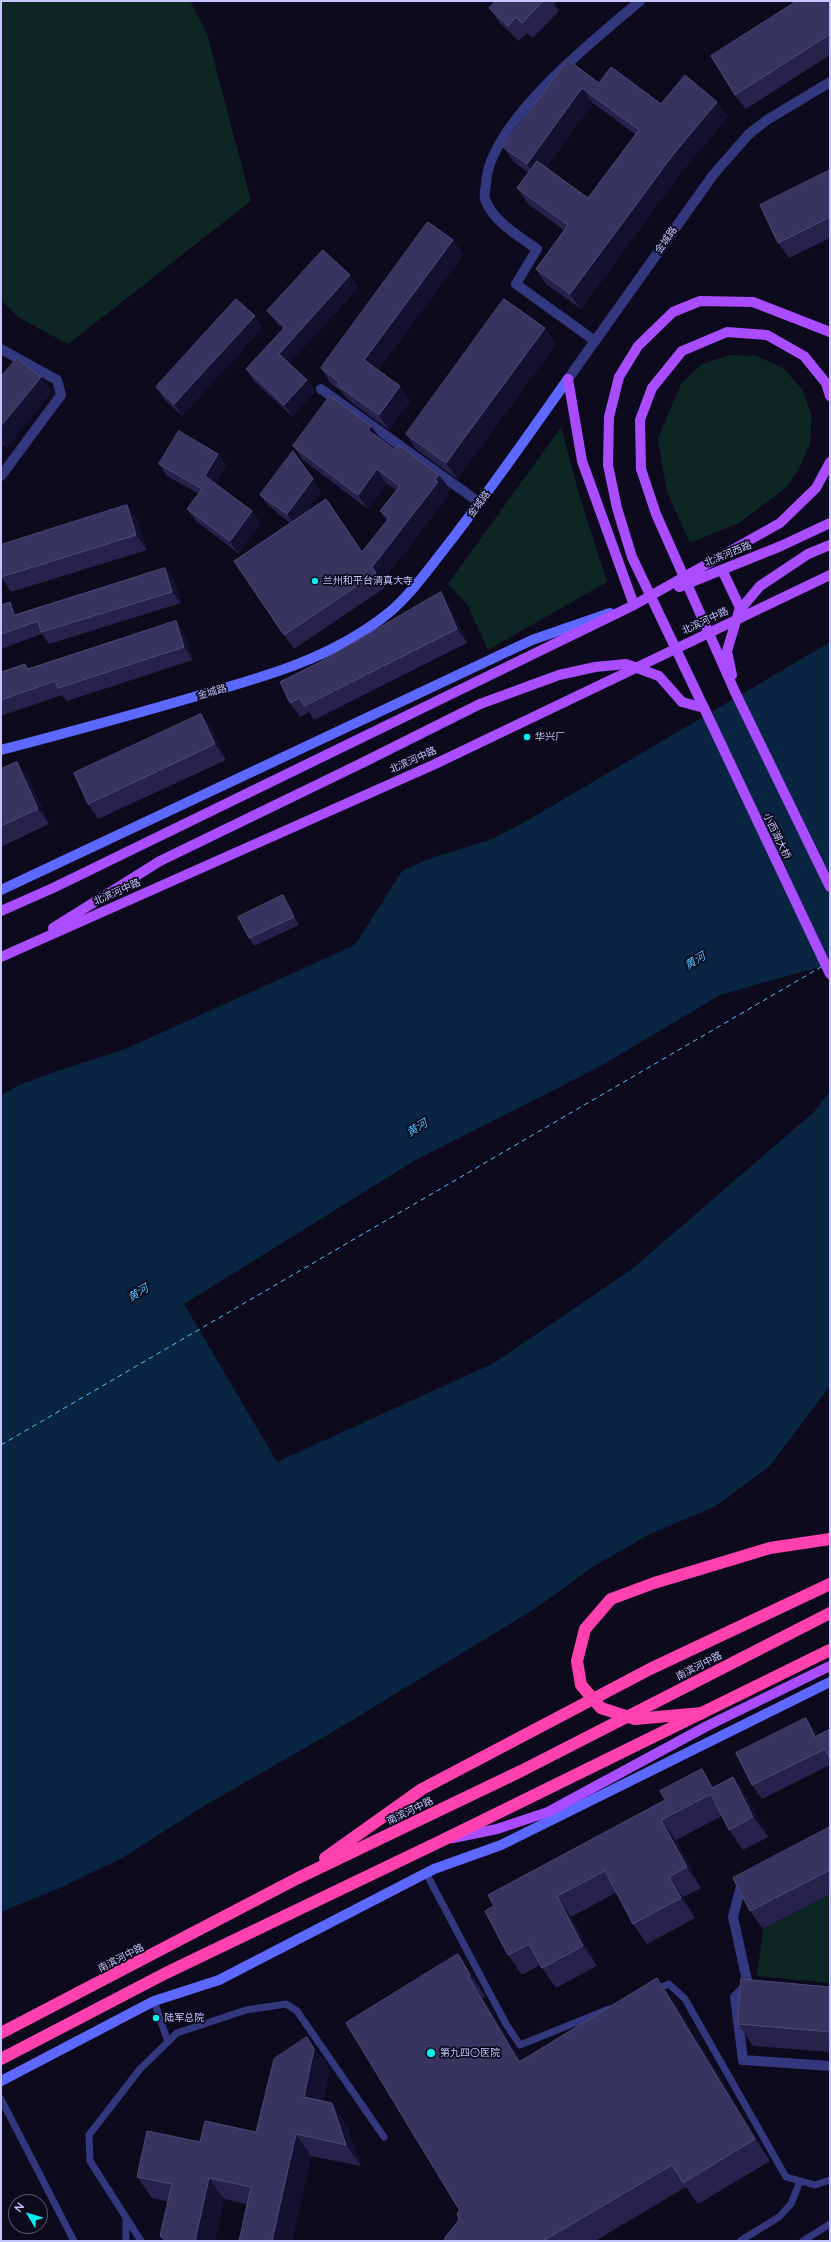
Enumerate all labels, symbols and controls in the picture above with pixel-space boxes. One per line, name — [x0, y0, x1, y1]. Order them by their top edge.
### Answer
street label: 金城路 — [652, 224, 680, 256]
street label: 金城路 — [465, 488, 493, 520]
street label: 北滨河西路 — [703, 539, 753, 569]
place label: 兰州和平台清真大寺 — [323, 575, 413, 587]
marker: 兰州和平台清真大寺 — [310, 576, 320, 586]
street label: 北滨河中路 — [680, 605, 730, 637]
street label: 金城路 — [196, 682, 228, 702]
place label: 华兴厂 — [535, 731, 565, 743]
marker: 华兴厂 — [522, 732, 532, 742]
street label: 北滨河中路 — [388, 744, 438, 776]
street label: 小西湖大桥 — [761, 811, 793, 861]
street label: 北滨河中路 — [92, 876, 142, 908]
water label: 黄河 — [682, 950, 708, 972]
water label: 黄河 — [404, 1117, 430, 1139]
water label: 黄河 — [125, 1282, 151, 1304]
street label: 南滨河中路 — [674, 1649, 724, 1683]
street label: 南滨河中路 — [385, 1795, 435, 1827]
street label: 南滨河中路 — [96, 1941, 146, 1975]
place label: 陆军总院 — [164, 2012, 204, 2024]
marker: 陆军总院 — [151, 2013, 161, 2023]
marker: 第九四〇医院 — [425, 2047, 437, 2059]
place label: 第九四〇医院 — [440, 2047, 500, 2059]
north arrow — [8, 2194, 48, 2234]
text: N — [11, 2200, 27, 2214]

